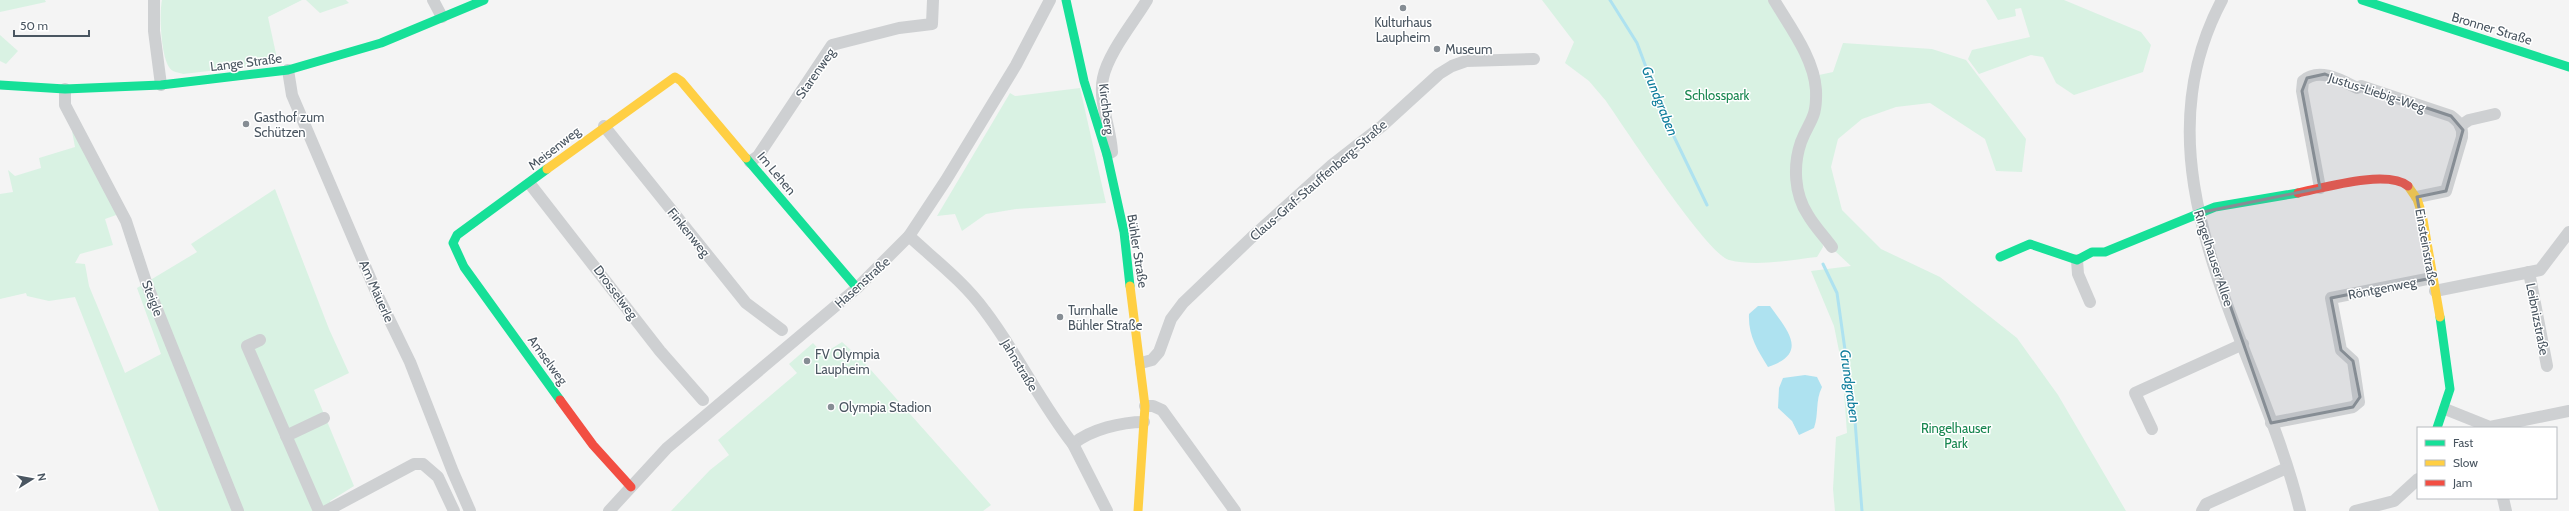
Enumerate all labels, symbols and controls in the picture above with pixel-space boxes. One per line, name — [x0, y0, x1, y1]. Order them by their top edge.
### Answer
marker: Kulturhaus Laupheim — [1398, 3, 1408, 13]
street label: Bronner Straße — [2450, 8, 2534, 48]
scale bar — [14, 12, 89, 38]
place label: Kulturhaus Laupheim — [1374, 14, 1432, 45]
text: 50 m — [20, 18, 48, 33]
place label: Museum — [1445, 41, 1492, 57]
street label: Starenweg — [792, 44, 839, 101]
marker: Museum — [1432, 44, 1442, 54]
street label: Lange Straße — [209, 50, 283, 74]
water label: Grundgraben — [1638, 64, 1682, 138]
street label: Justus-Liebig-Weg — [2326, 69, 2428, 115]
street label: Kirchberg — [1096, 82, 1118, 136]
park label: Schlosspark — [1685, 87, 1750, 103]
place label: Gasthof zum Schützen — [254, 109, 324, 140]
street label: Claus-Graf-Stauffenberg-Straße — [1246, 116, 1390, 244]
marker: Gasthof zum Schützen — [241, 119, 251, 129]
street label: Meisenweg — [525, 122, 584, 173]
street label: Im Lehen — [754, 148, 800, 198]
street label: Finkenweg — [664, 204, 714, 260]
street label: Einsteinstraße — [2412, 207, 2442, 287]
street label: Ringelhauser Allee — [2191, 208, 2237, 309]
street label: Bühler Straße — [1124, 213, 1152, 289]
street label: Hasenstraße — [831, 253, 893, 311]
street label: Am Mäuerle — [356, 257, 398, 325]
street label: Drosselweg — [591, 262, 642, 323]
street label: Röntgenweg — [2347, 273, 2418, 302]
street label: Steigle — [139, 278, 167, 319]
street label: Leibnizstraße — [2523, 282, 2553, 357]
place label: Turnhalle Bühler Straße — [1068, 302, 1143, 333]
marker: Turnhalle Bühler Straße — [1055, 312, 1065, 322]
street label: Amselweg — [525, 332, 572, 388]
street label: Jahnstraße — [998, 335, 1042, 394]
place label: FV Olympia Laupheim — [815, 346, 881, 377]
water label: Grundgraben — [1836, 348, 1864, 424]
marker: FV Olympia Laupheim — [802, 356, 812, 366]
place label: Olympia Stadion — [839, 399, 931, 415]
marker: Olympia Stadion — [826, 402, 836, 412]
park label: Ringelhauser Park — [1921, 420, 1992, 451]
legend — [2417, 427, 2557, 499]
text: Fast — [2453, 435, 2473, 450]
text: Slow — [2453, 455, 2478, 470]
north arrow — [12, 459, 52, 499]
text: N — [34, 472, 49, 482]
text: Jam — [2452, 475, 2472, 490]

